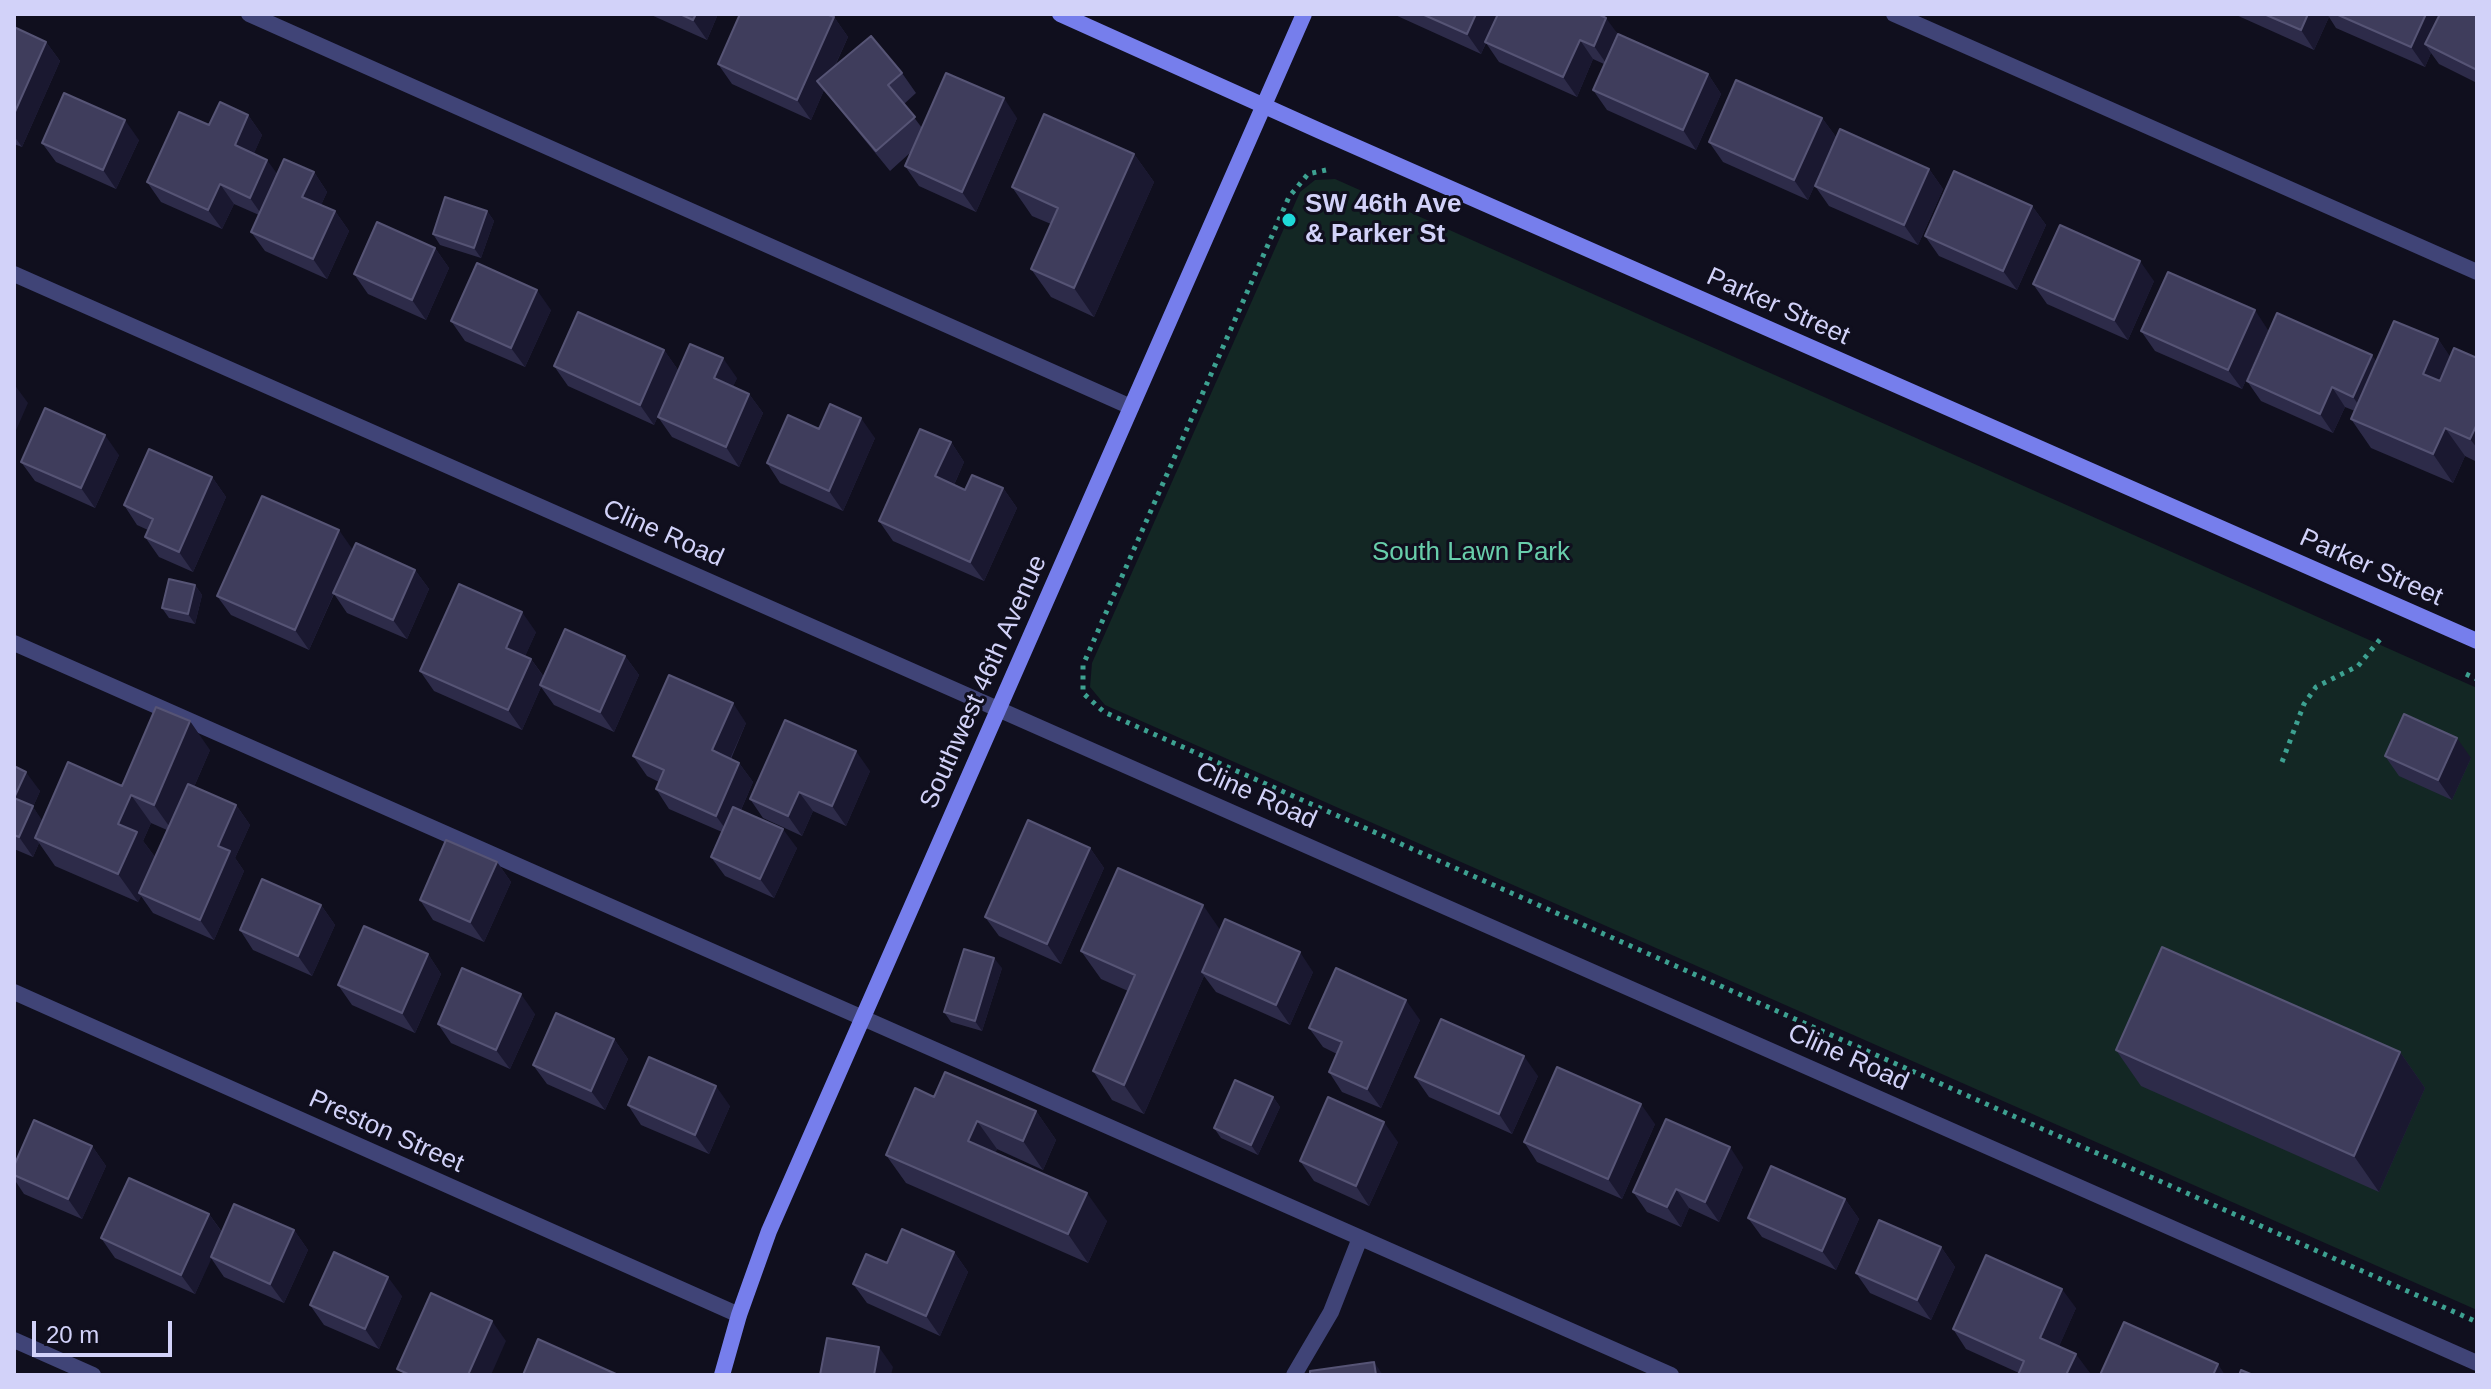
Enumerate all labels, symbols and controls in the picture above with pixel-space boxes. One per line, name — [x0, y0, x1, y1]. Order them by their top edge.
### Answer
place label: SW 46th Ave & Parker St — [1305, 189, 1462, 250]
marker: SW 46th Ave & Parker St — [1280, 211, 1298, 229]
street label: Parker Street — [1702, 262, 1854, 352]
street label: Cline Road — [598, 494, 728, 574]
street label: Parker Street — [2295, 523, 2447, 613]
park label: South Lawn Park — [1372, 537, 1570, 569]
street label: Southwest 46th Avenue — [914, 550, 1054, 814]
street label: Cline Road — [1191, 756, 1321, 836]
street label: Cline Road — [1783, 1018, 1913, 1098]
street label: Preston Street — [304, 1084, 468, 1180]
scale bar — [36, 1305, 176, 1355]
text: 20 m — [46, 1321, 99, 1348]

